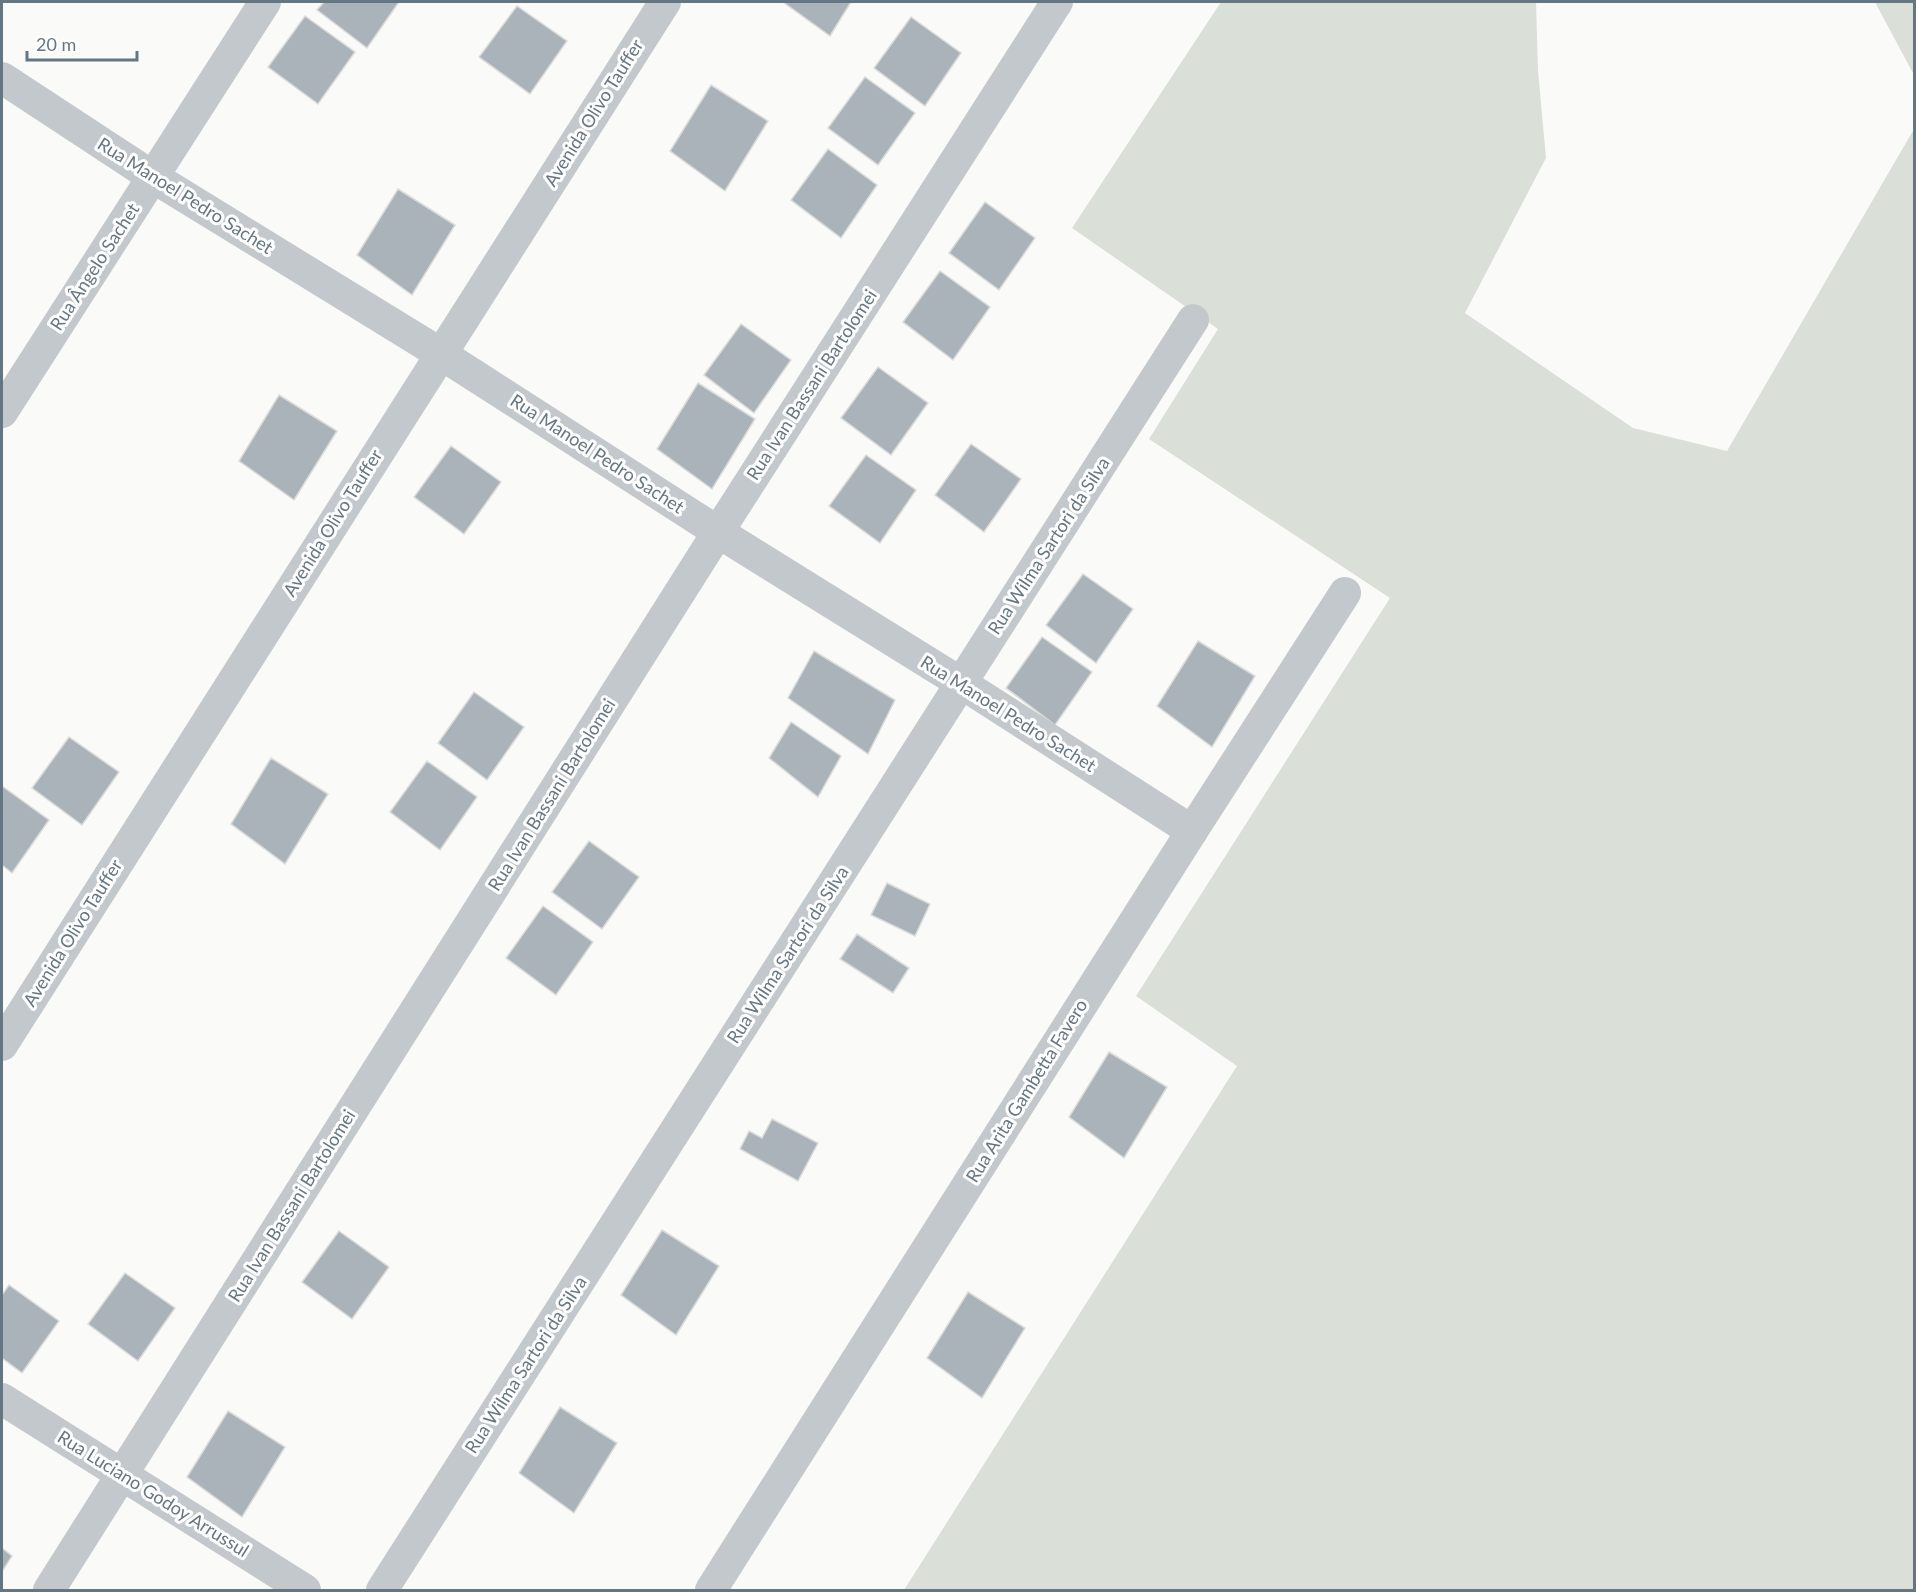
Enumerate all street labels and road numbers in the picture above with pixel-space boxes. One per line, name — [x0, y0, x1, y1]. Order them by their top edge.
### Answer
street label: Avenida Olivo Tauffer — [539, 34, 648, 190]
street label: Rua Manoel Pedro Sachet — [94, 132, 278, 258]
street label: Rua Ângelo Sachet — [45, 198, 144, 334]
street label: Rua Ivan Bassani Bartolomei — [741, 285, 881, 484]
street label: Rua Manoel Pedro Sachet — [507, 389, 689, 518]
street label: Avenida Olivo Tauffer — [278, 444, 387, 600]
street label: Rua Wilma Sartori da Silva — [983, 453, 1114, 638]
street label: Rua Manoel Pedro Sachet — [917, 650, 1101, 776]
street label: Rua Ivan Bassani Bartolomei — [483, 694, 619, 895]
street label: Avenida Olivo Tauffer — [18, 854, 127, 1010]
street label: Rua Wilma Sartori da Silva — [722, 862, 853, 1047]
street label: Rua Arita Gambetta Favero — [961, 995, 1092, 1186]
street label: Rua Ivan Bassani Bartolomei — [223, 1105, 359, 1306]
street label: Rua Wilma Sartori da Silva — [460, 1272, 591, 1457]
street label: Rua Luciano Godoy Arrussul — [54, 1425, 253, 1561]

